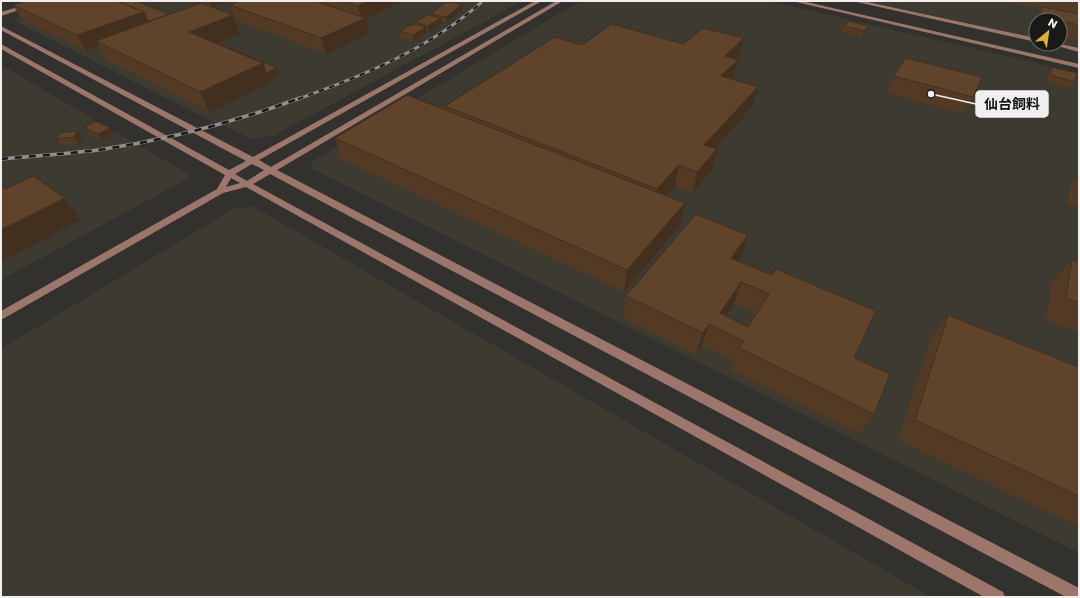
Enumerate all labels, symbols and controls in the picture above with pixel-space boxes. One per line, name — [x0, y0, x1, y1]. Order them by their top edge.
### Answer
north arrow — [1028, 12, 1068, 52]
text: N — [1045, 14, 1060, 32]
callout: 仙台飼料 — [976, 91, 1048, 117]
text: 仙台飼料 — [984, 94, 1040, 114]

